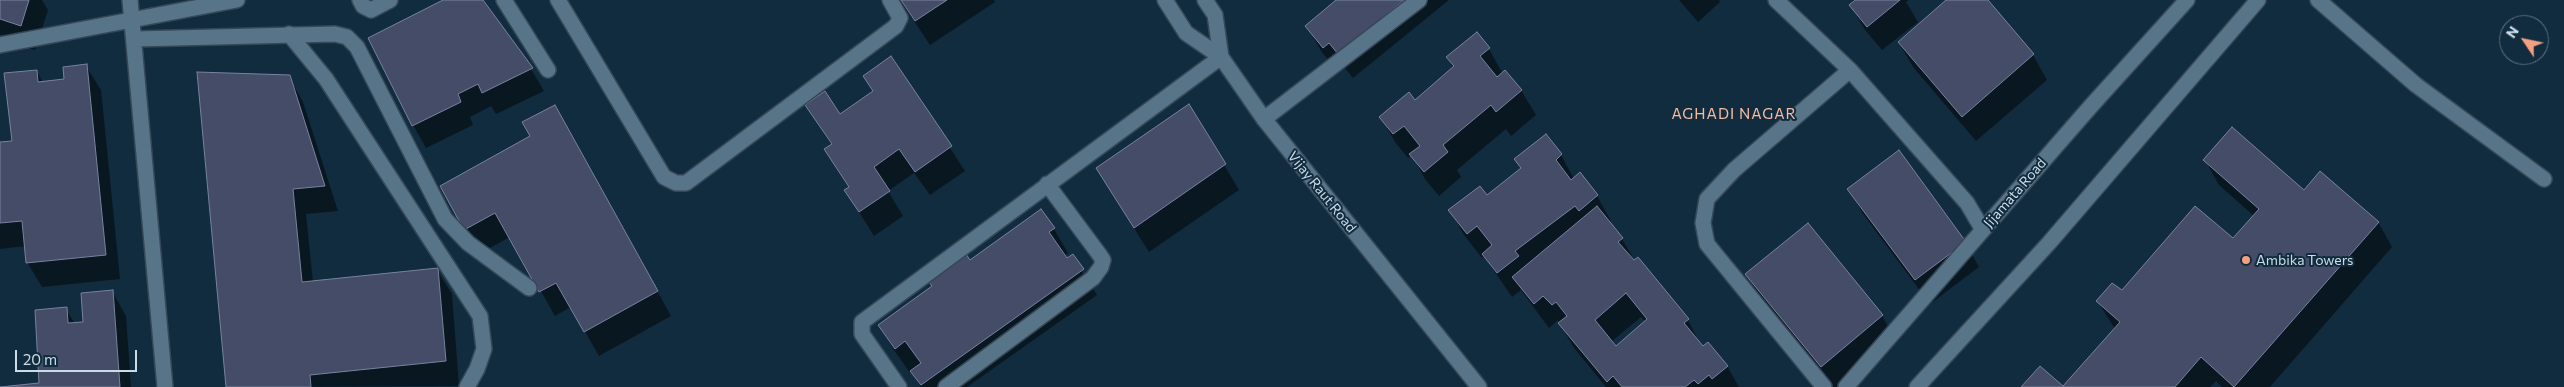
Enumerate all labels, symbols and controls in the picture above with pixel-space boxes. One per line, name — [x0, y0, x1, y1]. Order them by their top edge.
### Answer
north arrow — [2499, 15, 2549, 65]
text: N — [2502, 23, 2522, 41]
district label: AGHADI NAGAR — [1670, 105, 1798, 123]
street label: Vijay Raut Road — [1284, 148, 1360, 236]
street label: Jijamata Road — [1980, 155, 2050, 231]
place label: Ambika Towers — [2256, 252, 2353, 268]
marker: Ambika Towers — [2240, 254, 2252, 266]
scale bar — [18, 340, 140, 372]
text: 20 m — [23, 350, 57, 368]

